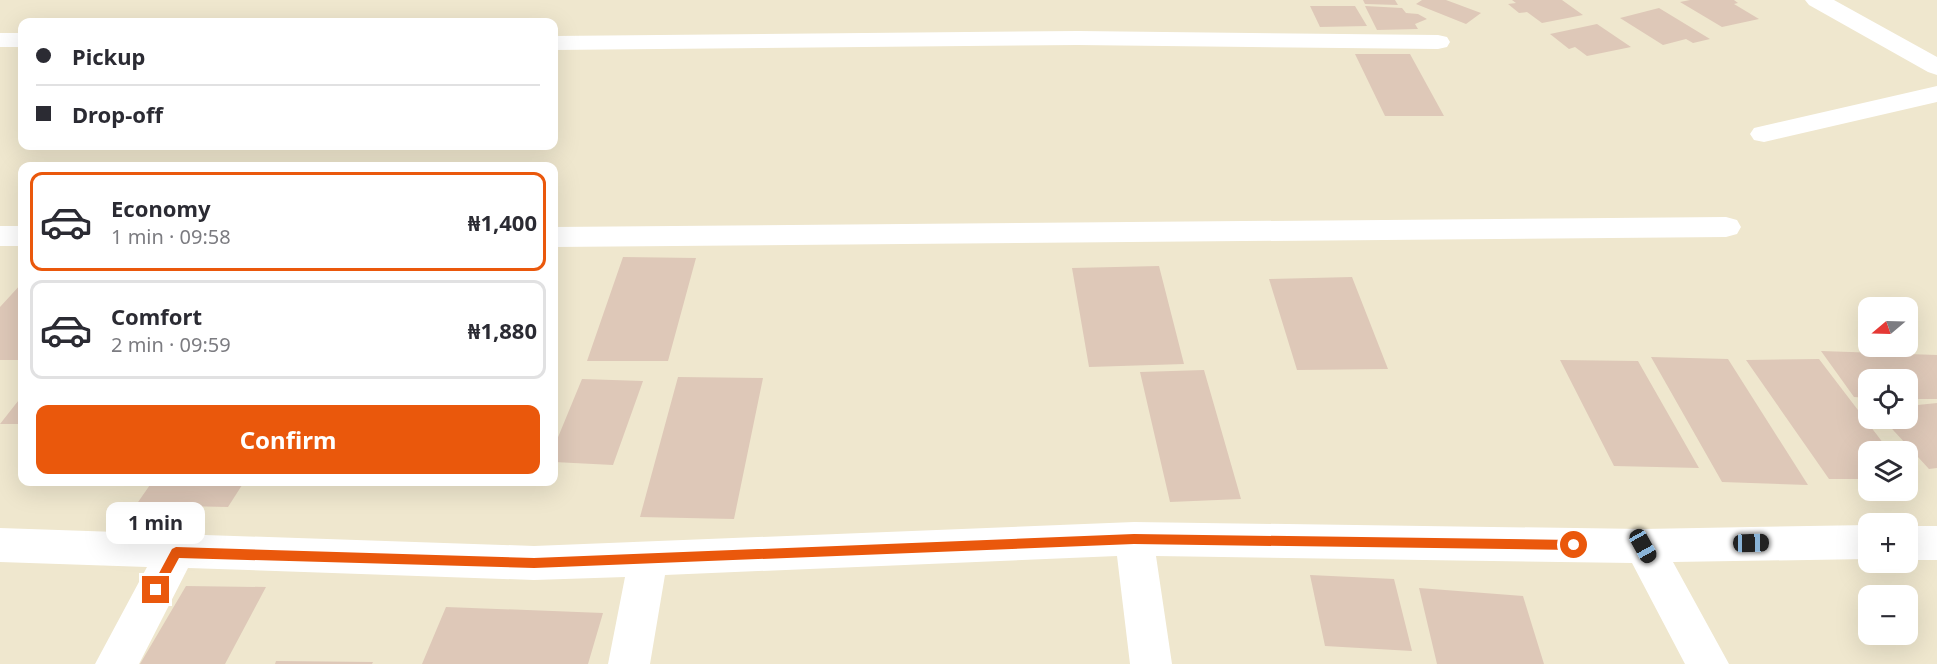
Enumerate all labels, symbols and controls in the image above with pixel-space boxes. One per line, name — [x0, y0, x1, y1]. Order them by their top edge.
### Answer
text: Pickup — [72, 41, 145, 71]
text: Drop-off — [72, 99, 163, 129]
text: Economy — [111, 193, 210, 223]
icon: car — [39, 195, 93, 249]
text: ₦1,400 — [468, 207, 537, 237]
text: 1 min · 09:58 — [111, 223, 231, 250]
north arrow — [1858, 297, 1918, 357]
map controls — [1858, 297, 1918, 645]
text: Comfort — [111, 301, 202, 331]
icon: car — [39, 303, 93, 357]
text: ₦1,880 — [468, 315, 537, 345]
text: 2 min · 09:59 — [111, 331, 231, 358]
button: locate — [1858, 369, 1918, 429]
button: Confirm — [36, 405, 540, 474]
button: layers — [1858, 441, 1918, 501]
callout: 1 min — [106, 503, 206, 545]
text: 1 min — [128, 509, 183, 536]
button: + — [1858, 513, 1918, 573]
car — [1626, 526, 1660, 566]
route start — [1560, 531, 1587, 558]
car — [1733, 534, 1769, 552]
route end — [142, 576, 169, 603]
button: − — [1858, 585, 1918, 645]

